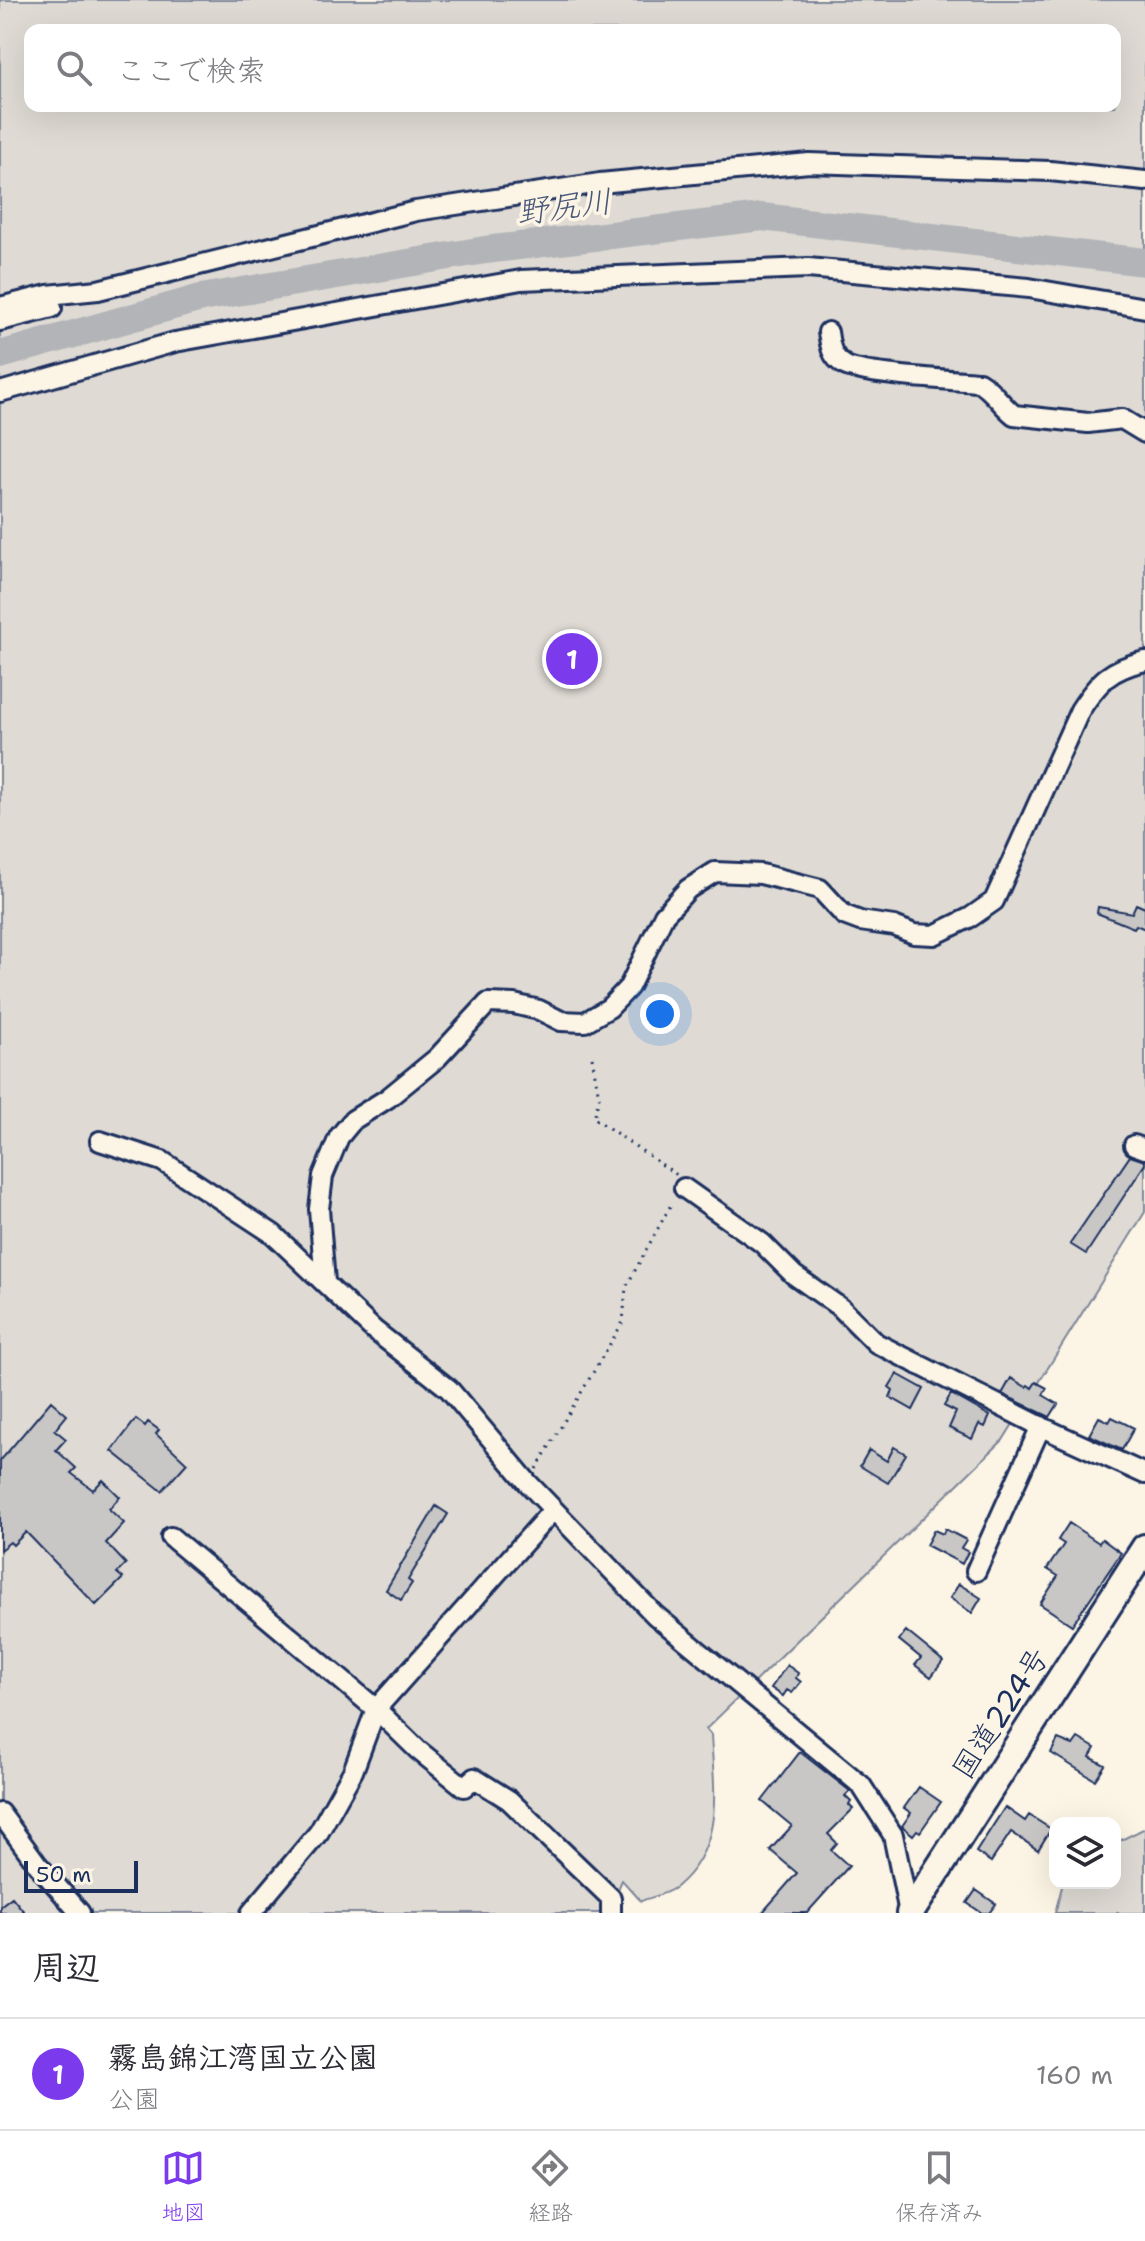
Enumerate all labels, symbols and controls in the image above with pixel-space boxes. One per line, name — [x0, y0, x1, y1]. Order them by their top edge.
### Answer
search box — [24, 24, 1121, 112]
icon: search — [52, 46, 96, 90]
text: ここで検索 — [116, 50, 266, 91]
water label: 野尻川 — [514, 179, 614, 233]
pin: 1 — [546, 629, 598, 689]
your location — [640, 994, 680, 1034]
street label: 国道224号 — [942, 1639, 1058, 1787]
map controls — [1049, 1817, 1121, 1889]
button: layers — [1049, 1817, 1121, 1889]
scale bar — [24, 1857, 138, 1893]
text: 50 m — [36, 1860, 91, 1889]
text: 周辺 — [32, 1944, 100, 1990]
text: 霧島錦江湾国立公園 — [108, 2037, 378, 2078]
text: 1 — [52, 2057, 64, 2092]
text: 160 m — [1036, 2057, 1113, 2092]
text: 公園 — [108, 2081, 160, 2116]
tab: 地図 — [161, 2146, 206, 2227]
tab: 経路 — [528, 2146, 573, 2227]
tab: 保存済み — [895, 2146, 984, 2227]

